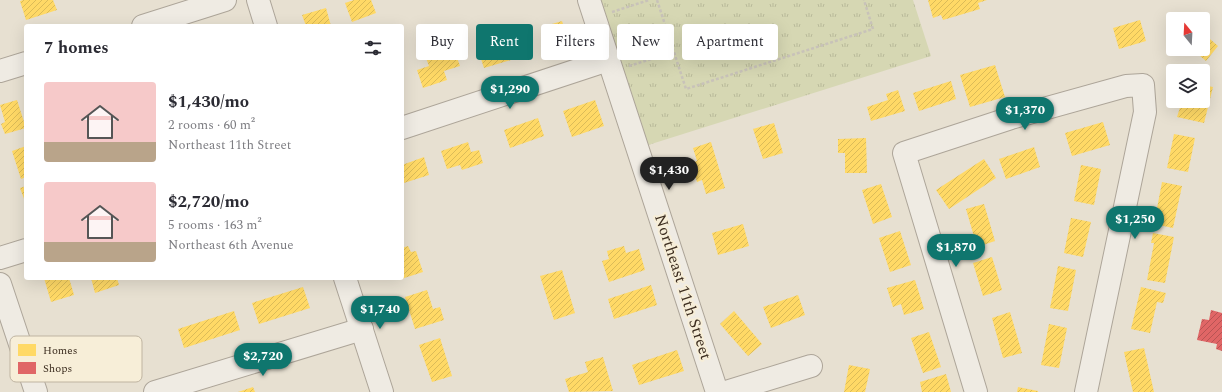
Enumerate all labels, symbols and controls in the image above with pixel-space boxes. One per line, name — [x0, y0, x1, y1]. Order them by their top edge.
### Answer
north arrow — [1166, 12, 1210, 56]
map controls — [1166, 12, 1210, 108]
chip: Buy — [416, 24, 468, 60]
chip: Rent — [476, 24, 533, 60]
chip: Filters — [541, 24, 609, 60]
chip: New — [617, 24, 674, 60]
chip: Apartment — [682, 24, 778, 60]
text: 7 homes — [44, 35, 109, 61]
icon: filters — [362, 37, 384, 59]
button: layers — [1166, 64, 1210, 108]
pin: $1,290 — [477, 76, 543, 110]
text: $1,290 — [490, 79, 530, 99]
text: $1,430/mo — [168, 89, 249, 115]
pin: $1,370 — [992, 97, 1058, 131]
icon: home — [76, 98, 124, 146]
text: $1,370 — [1005, 100, 1045, 120]
text: 2 rooms · 60 m² — [168, 115, 255, 135]
text: Northeast 11th Street — [168, 135, 291, 155]
pin: $1,430 — [636, 157, 702, 191]
text: $1,430 — [649, 160, 689, 180]
text: $2,720/mo — [168, 189, 249, 215]
icon: home — [76, 198, 124, 246]
pin: $1,250 — [1102, 206, 1168, 240]
text: $1,250 — [1115, 209, 1155, 229]
street label: Northeast 11th Street — [648, 211, 718, 363]
text: 5 rooms · 163 m² — [168, 215, 262, 235]
pin: $1,870 — [923, 234, 989, 268]
text: Northeast 6th Avenue — [168, 235, 294, 255]
text: $1,870 — [936, 237, 976, 257]
pin: $1,740 — [347, 296, 413, 330]
text: $1,740 — [360, 299, 400, 319]
legend — [10, 336, 142, 382]
text: Homes — [43, 342, 77, 359]
pin: $2,720 — [230, 343, 296, 377]
text: $2,720 — [243, 346, 283, 366]
text: Shops — [43, 360, 72, 377]

